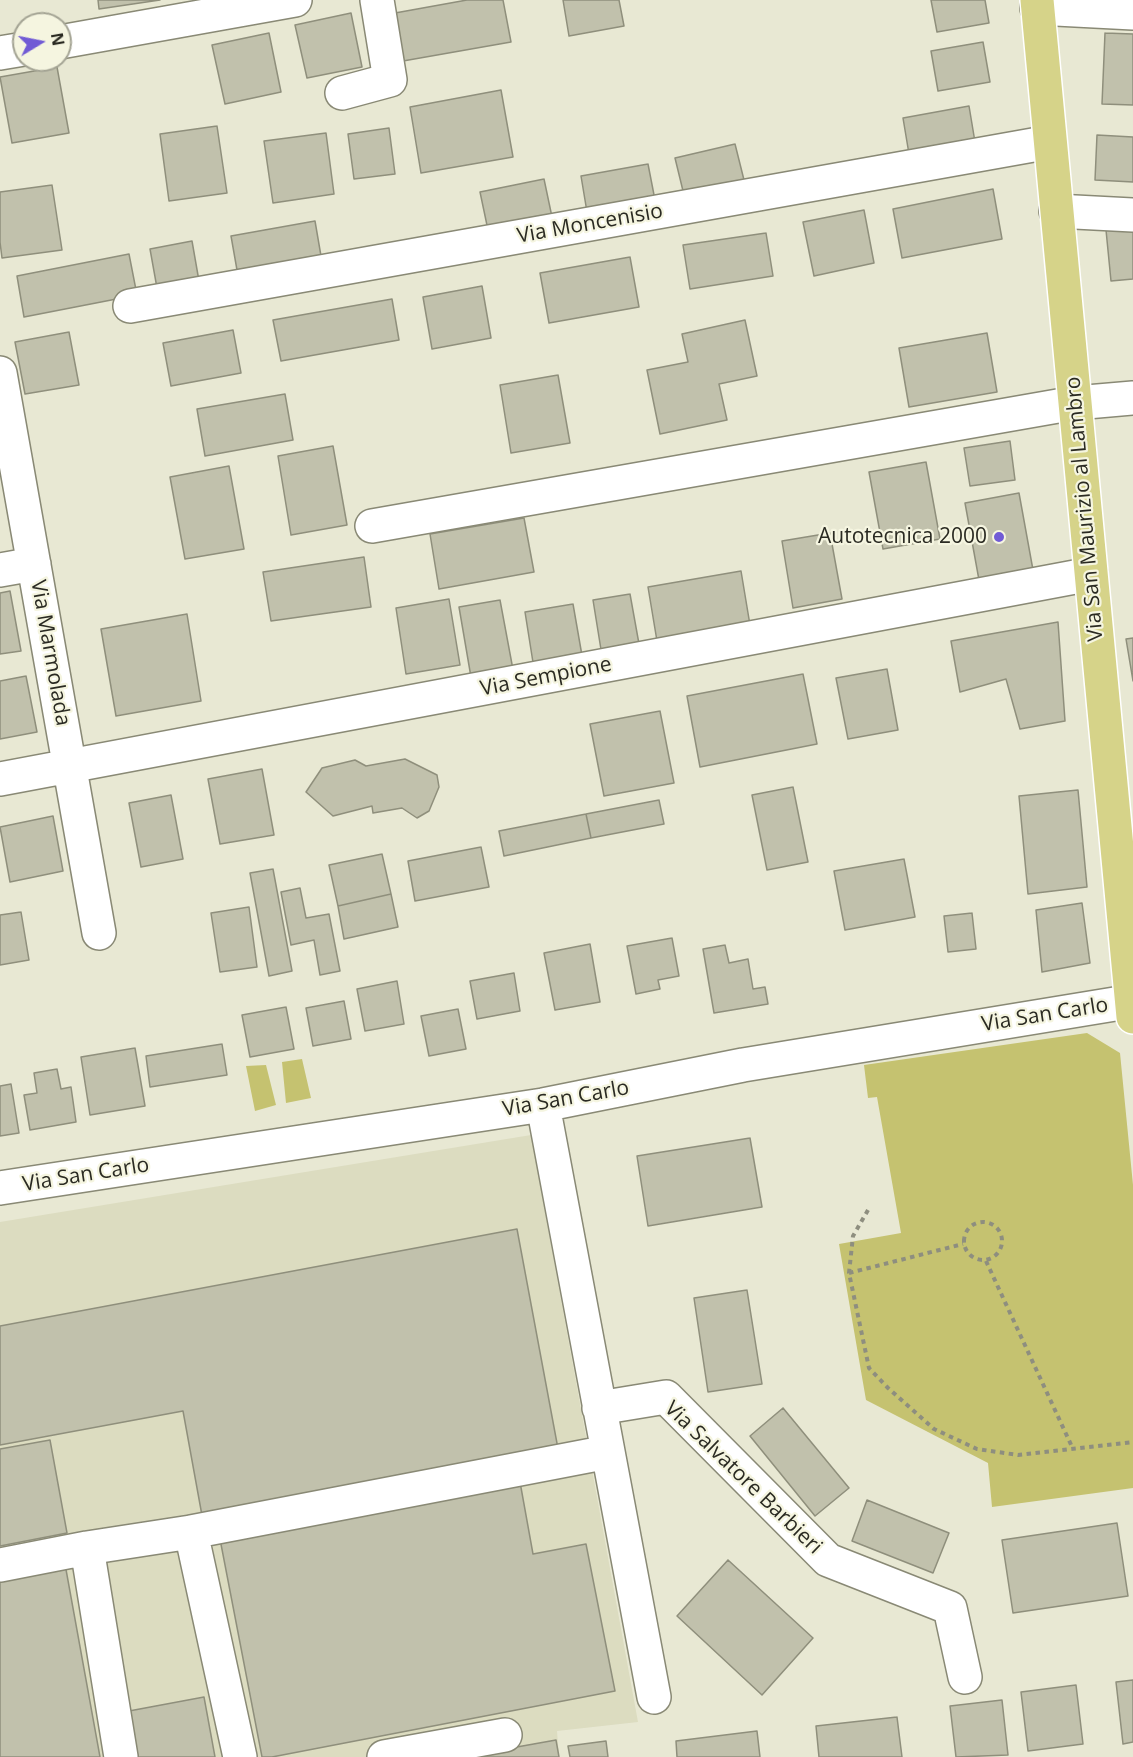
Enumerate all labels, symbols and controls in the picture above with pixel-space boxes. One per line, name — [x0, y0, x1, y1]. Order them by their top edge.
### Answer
north arrow — [12, 12, 72, 72]
text: N — [46, 31, 70, 48]
street label: Via Moncenisio — [515, 199, 665, 249]
street label: Via San Maurizio al Lambro — [1061, 376, 1109, 642]
place label: Autotecnica 2000 — [818, 524, 987, 550]
marker: Autotecnica 2000 — [992, 530, 1006, 544]
street label: Via Marmolada — [25, 578, 75, 728]
street label: Via Sempione — [478, 652, 614, 702]
street label: Via San Carlo — [980, 993, 1110, 1037]
street label: Via San Carlo — [501, 1075, 631, 1123]
street label: Via San Carlo — [21, 1153, 151, 1197]
street label: Via Salvatore Barbieri — [659, 1396, 827, 1560]

